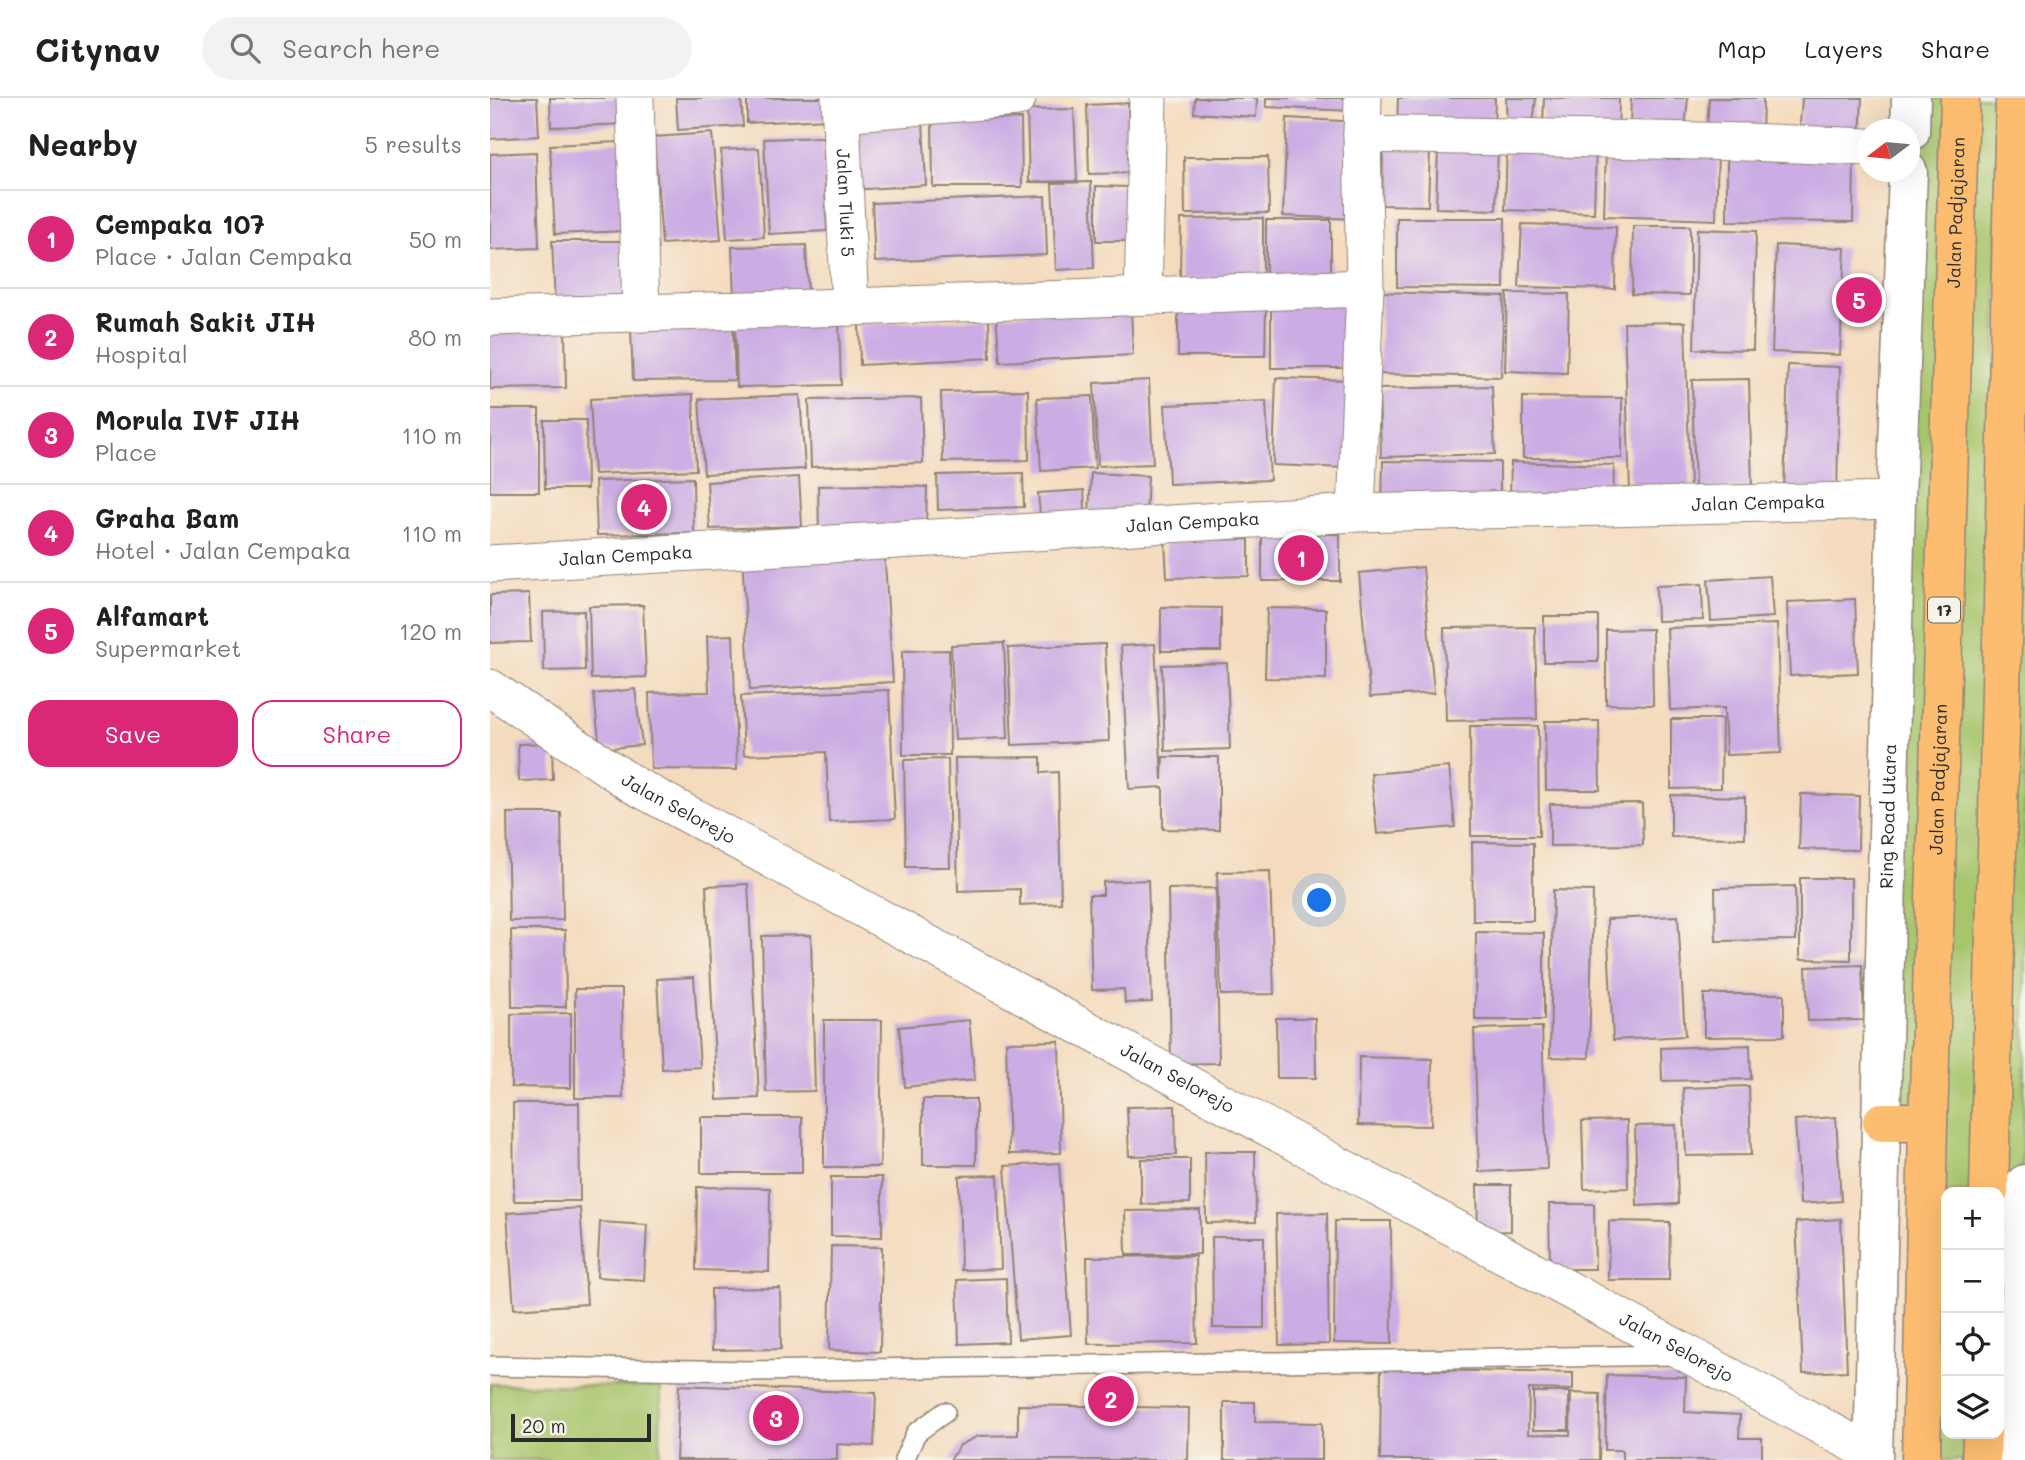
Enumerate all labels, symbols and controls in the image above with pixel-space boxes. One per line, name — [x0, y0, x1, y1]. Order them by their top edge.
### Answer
search box — [202, 17, 692, 80]
text: Citynav — [35, 27, 160, 70]
icon: search — [226, 29, 264, 67]
text: Search here — [282, 31, 440, 65]
text: Map — [1718, 33, 1766, 64]
text: Layers — [1804, 33, 1883, 64]
text: Share — [1921, 33, 1990, 64]
north arrow — [1857, 119, 1920, 182]
text: Nearby — [28, 124, 138, 164]
text: 5 results — [365, 129, 462, 159]
street label: Jalan Padjajaran — [1941, 137, 1970, 288]
street label: Jalan Tluki 5 — [831, 148, 861, 258]
text: Cempaka 107 — [95, 207, 265, 241]
text: 1 — [46, 224, 56, 254]
text: 50 m — [409, 224, 462, 254]
text: Place · Jalan Cempaka — [95, 241, 353, 271]
pin: 5 — [1836, 274, 1882, 326]
text: Rumah Sakit JIH — [95, 305, 316, 339]
text: 2 — [45, 322, 57, 352]
text: 80 m — [408, 322, 462, 352]
text: Hospital — [95, 339, 188, 369]
text: Morula IVF JIH — [95, 403, 300, 437]
text: 3 — [44, 420, 58, 450]
text: 110 m — [402, 420, 462, 450]
text: Place — [95, 437, 157, 467]
pin: 4 — [621, 481, 667, 533]
street label: Jalan Cempaka — [1691, 489, 1826, 516]
text: Graha Bam — [95, 501, 239, 535]
street label: Jalan Cempaka — [1125, 506, 1260, 538]
text: 4 — [44, 518, 58, 548]
text: 110 m — [402, 518, 462, 548]
pin: 1 — [1278, 532, 1324, 584]
text: Hotel · Jalan Cempaka — [95, 535, 351, 565]
street label: Jalan Cempaka — [558, 539, 693, 571]
road number: 17 — [1928, 597, 1960, 622]
text: Alfamart — [95, 599, 209, 633]
text: 5 — [44, 616, 58, 646]
text: 120 m — [399, 616, 462, 646]
text: Supermarket — [95, 633, 241, 663]
button: Save — [28, 700, 238, 767]
button: Share — [252, 700, 462, 767]
street label: Jalan Padjajaran — [1923, 703, 1952, 855]
street label: Ring Road Utara — [1874, 743, 1901, 889]
street label: Jalan Selorejo — [617, 767, 740, 849]
your location — [1302, 883, 1336, 917]
street label: Jalan Selorejo — [1117, 1037, 1239, 1118]
map controls — [1941, 1187, 2004, 1439]
button: + — [1941, 1187, 2004, 1250]
button: − — [1941, 1250, 2004, 1313]
street label: Jalan Selorejo — [1615, 1306, 1738, 1387]
button: locate — [1941, 1313, 2004, 1376]
pin: 2 — [1088, 1373, 1134, 1425]
button: layers — [1941, 1376, 2004, 1439]
pin: 3 — [753, 1392, 799, 1444]
scale bar — [511, 1411, 651, 1443]
text: 20 m — [522, 1413, 566, 1438]

